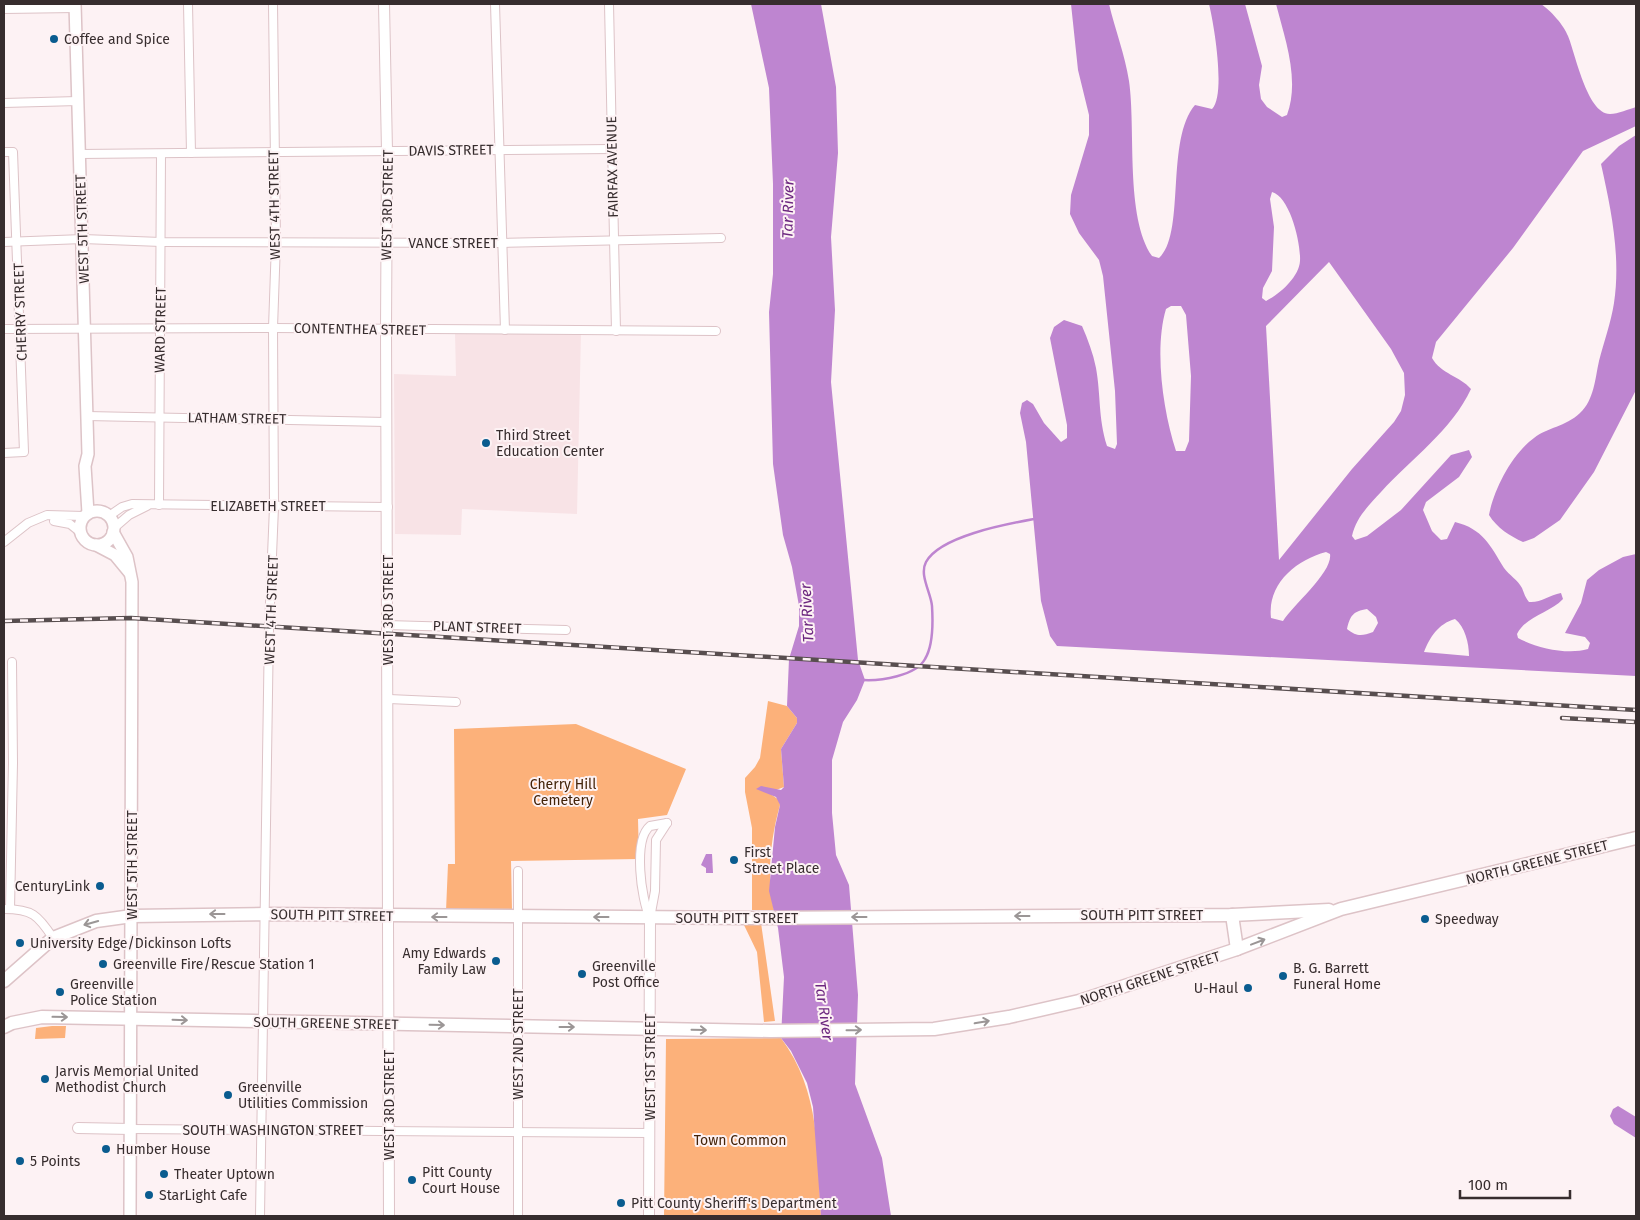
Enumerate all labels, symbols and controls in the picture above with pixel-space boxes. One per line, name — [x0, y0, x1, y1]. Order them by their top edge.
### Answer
place label: Coffee and Spice — [64, 31, 170, 48]
marker: Coffee and Spice — [48, 33, 60, 45]
street label: FAIRFAX AVENUE — [603, 116, 622, 218]
street label: DAVIS STREET — [408, 141, 495, 160]
street label: WEST 4TH STREET — [265, 149, 284, 260]
street label: WEST 3RD STREET — [378, 149, 397, 260]
street label: WEST 5TH STREET — [72, 173, 93, 284]
water label: Tar River — [778, 178, 798, 239]
street label: VANCE STREET — [408, 235, 498, 252]
street label: CHERRY STREET — [10, 262, 31, 361]
street label: WARD STREET — [151, 286, 170, 373]
street label: CONTENTHEA STREET — [294, 320, 427, 339]
street label: LATHAM STREET — [187, 409, 287, 428]
place label: Third Street Education Center — [496, 427, 605, 460]
marker: Third Street Education Center — [480, 437, 492, 449]
street label: ELIZABETH STREET — [210, 498, 327, 515]
street label: WEST 4TH STREET — [261, 554, 282, 665]
street label: WEST 3RD STREET — [380, 554, 397, 665]
water label: Tar River — [796, 582, 818, 643]
street label: PLANT STREET — [432, 617, 522, 638]
park label: Cherry Hill Cemetery — [530, 776, 596, 809]
street label: WEST 5TH STREET — [124, 810, 141, 920]
street label: NORTH GREENE STREET — [1464, 836, 1611, 888]
place label: First Street Place — [744, 844, 819, 877]
marker: First Street Place — [728, 854, 740, 866]
place label: CenturyLink — [15, 878, 91, 895]
marker: CenturyLink — [94, 880, 106, 892]
street label: SOUTH PITT STREET — [270, 906, 394, 925]
street label: SOUTH PITT STREET — [1081, 907, 1204, 924]
one-way arrow — [209, 909, 226, 919]
street label: SOUTH PITT STREET — [676, 910, 799, 927]
one-way arrow — [1014, 911, 1030, 921]
place label: Speedway — [1435, 911, 1499, 928]
one-way arrow — [431, 912, 448, 922]
one-way arrow — [594, 912, 610, 922]
one-way arrow — [852, 912, 868, 922]
marker: Speedway — [1419, 913, 1431, 925]
one-way arrow — [84, 918, 100, 928]
place label: University Edge/Dickinson Lofts — [30, 935, 232, 952]
one-way arrow — [1250, 936, 1265, 946]
marker: University Edge/Dickinson Lofts — [14, 937, 26, 949]
place label: Amy Edwards Family Law — [403, 945, 486, 978]
street label: NORTH GREENE STREET — [1078, 948, 1223, 1009]
marker: Amy Edwards Family Law — [490, 955, 502, 967]
place label: Greenville Fire/Rescue Station 1 — [113, 956, 315, 973]
marker: Greenville Fire/Rescue Station 1 — [97, 958, 109, 970]
place label: Greenville Post Office — [592, 958, 660, 991]
place label: B. G. Barrett Funeral Home — [1293, 960, 1381, 993]
marker: Greenville Post Office — [576, 968, 588, 980]
marker: B. G. Barrett Funeral Home — [1277, 970, 1289, 982]
place label: Greenville Police Station — [70, 976, 157, 1009]
place label: U-Haul — [1194, 980, 1238, 997]
water label: Tar River — [811, 981, 837, 1043]
marker: U-Haul — [1242, 982, 1254, 994]
marker: Greenville Police Station — [54, 986, 66, 998]
street label: WEST 2ND STREET — [510, 987, 527, 1100]
one-way arrow — [52, 1012, 68, 1022]
street label: WEST 1ST STREET — [642, 1013, 659, 1120]
street label: SOUTH GREENE STREET — [253, 1014, 400, 1033]
one-way arrow — [172, 1015, 188, 1025]
one-way arrow — [974, 1016, 990, 1026]
one-way arrow — [429, 1020, 445, 1030]
one-way arrow — [558, 1022, 575, 1032]
one-way arrow — [690, 1025, 706, 1035]
one-way arrow — [846, 1025, 862, 1035]
street label: WEST 3RD STREET — [381, 1049, 398, 1160]
place label: Jarvis Memorial United Methodist Church — [55, 1063, 199, 1096]
marker: Jarvis Memorial United Methodist Church — [39, 1073, 51, 1085]
place label: Greenville Utilities Commission — [238, 1079, 368, 1112]
marker: Greenville Utilities Commission — [222, 1089, 234, 1101]
street label: SOUTH WASHINGTON STREET — [182, 1122, 364, 1139]
park label: Town Common — [694, 1132, 786, 1149]
place label: Humber House — [116, 1141, 211, 1158]
marker: Humber House — [100, 1143, 112, 1155]
place label: 5 Points — [30, 1153, 81, 1170]
marker: 5 Points — [14, 1155, 26, 1167]
place label: Pitt County Court House — [422, 1164, 500, 1197]
place label: Theater Uptown — [174, 1166, 275, 1183]
marker: Theater Uptown — [158, 1168, 170, 1180]
scale bar — [1460, 1168, 1570, 1200]
marker: Pitt County Court House — [406, 1174, 418, 1186]
text: 100 m — [1468, 1176, 1508, 1194]
place label: StarLight Cafe — [159, 1187, 247, 1204]
marker: StarLight Cafe — [143, 1189, 155, 1201]
place label: Pitt County Sheriff's Department — [631, 1195, 838, 1212]
marker: Pitt County Sheriff's Department — [615, 1197, 627, 1209]

